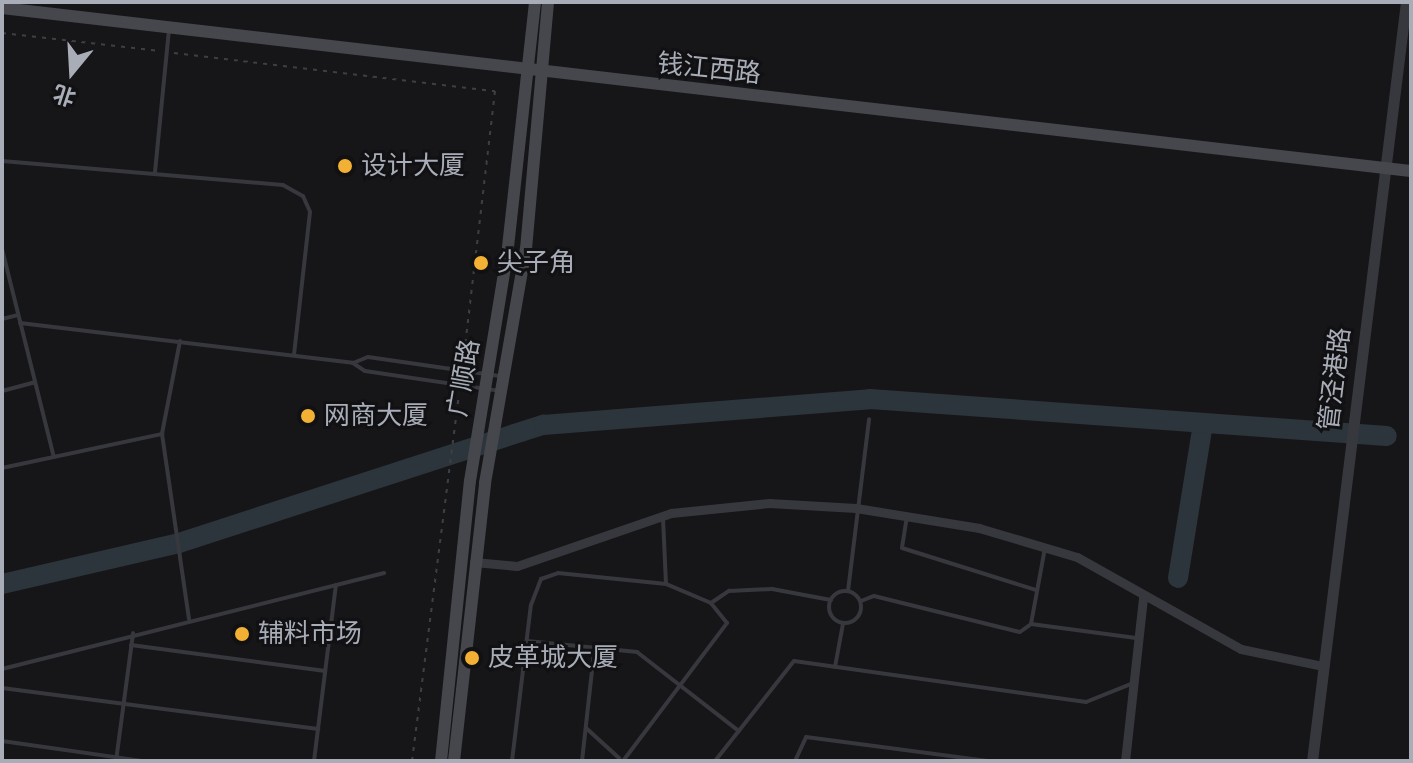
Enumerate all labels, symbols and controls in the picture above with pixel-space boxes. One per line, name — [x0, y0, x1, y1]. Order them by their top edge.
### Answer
north arrow — [32, 32, 112, 112]
street label: 钱江西路 — [656, 48, 762, 90]
text: 北 — [49, 77, 80, 112]
place label: 设计大厦 — [361, 150, 465, 182]
marker: 设计大厦 — [336, 157, 354, 175]
place label: 尖子角 — [497, 247, 575, 279]
marker: 尖子角 — [472, 254, 490, 272]
street label: 管泾港路 — [1313, 325, 1357, 433]
street label: 广顺路 — [442, 337, 486, 419]
place label: 网商大厦 — [324, 400, 428, 432]
marker: 网商大厦 — [299, 407, 317, 425]
place label: 辅料市场 — [258, 618, 362, 650]
marker: 辅料市场 — [233, 625, 251, 643]
place label: 皮革城大厦 — [488, 642, 618, 674]
marker: 皮革城大厦 — [463, 649, 481, 667]

